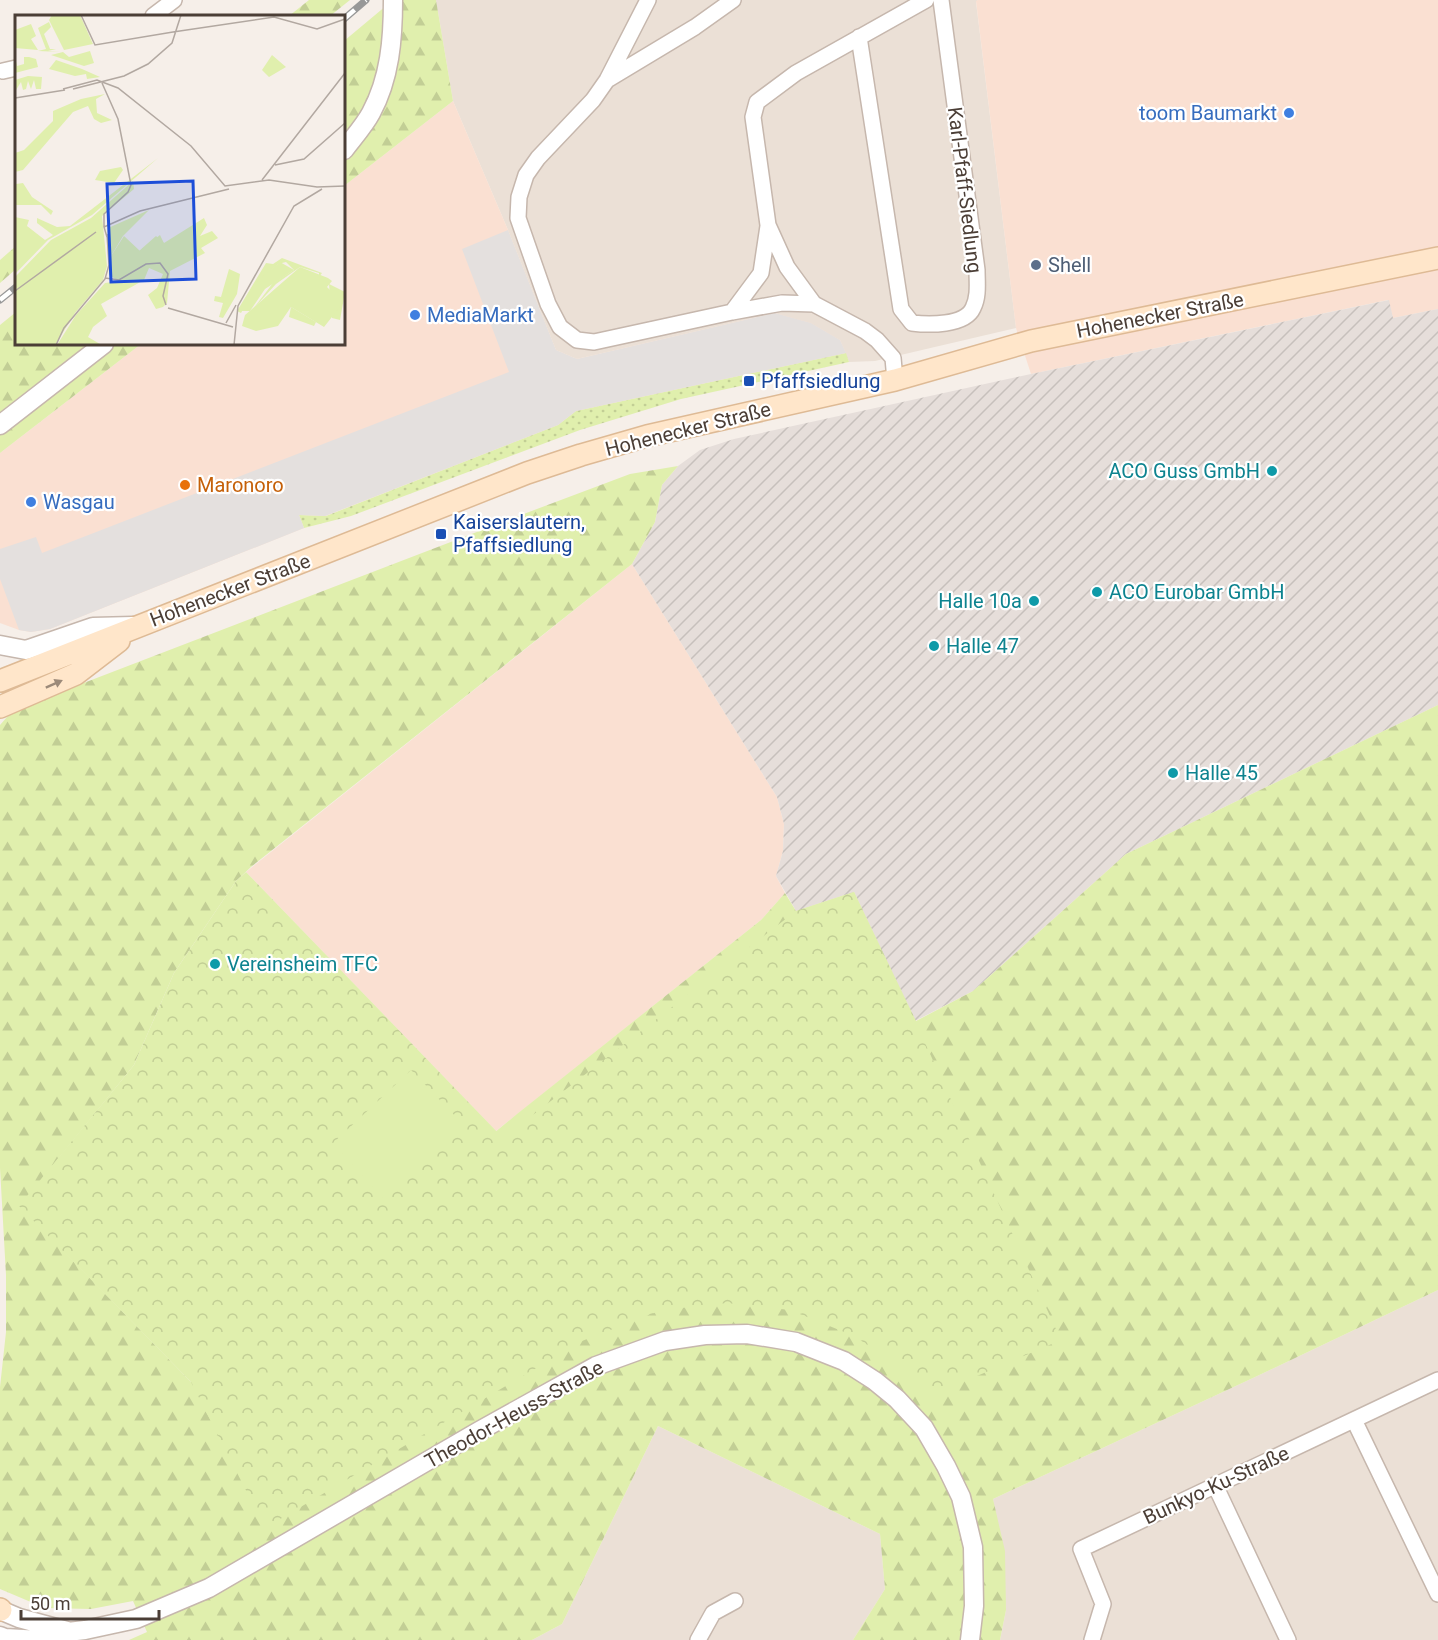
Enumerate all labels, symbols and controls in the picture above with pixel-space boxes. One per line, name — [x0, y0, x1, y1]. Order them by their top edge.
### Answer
inset map — [15, 15, 345, 345]
place label: toom Baumarkt — [1139, 101, 1277, 125]
street label: Karl-Pfaff-Siedlung — [943, 106, 987, 274]
marker: toom Baumarkt — [1282, 106, 1296, 120]
place label: Shell — [1048, 253, 1091, 277]
marker: Shell — [1029, 258, 1043, 272]
street label: Hohenecker Straße — [1074, 287, 1246, 343]
place label: MediaMarkt — [427, 303, 534, 327]
marker: MediaMarkt — [408, 308, 422, 322]
place label: Pfaffsiedlung — [761, 369, 881, 393]
marker: Pfaffsiedlung — [742, 374, 756, 388]
street label: Hohenecker Straße — [603, 397, 773, 461]
place label: ACO Guss GmbH — [1108, 459, 1260, 483]
marker: ACO Guss GmbH — [1265, 464, 1279, 478]
place label: Maronoro — [197, 473, 284, 497]
marker: Maronoro — [178, 478, 192, 492]
place label: Wasgau — [43, 490, 115, 514]
marker: Wasgau — [24, 495, 38, 509]
place label: Kaiserslautern, Pfaffsiedlung — [453, 510, 585, 557]
marker: Kaiserslautern, Pfaffsiedlung — [434, 527, 448, 541]
street label: Hohenecker Straße — [146, 548, 314, 632]
place label: ACO Eurobar GmbH — [1109, 580, 1284, 604]
marker: ACO Eurobar GmbH — [1090, 585, 1104, 599]
place label: Halle 10a — [938, 589, 1022, 613]
marker: Halle 10a — [1027, 594, 1041, 608]
place label: Halle 47 — [946, 634, 1019, 658]
marker: Halle 47 — [927, 639, 941, 653]
one-way arrow — [45, 679, 63, 689]
place label: Halle 45 — [1185, 761, 1258, 785]
marker: Halle 45 — [1166, 766, 1180, 780]
place label: Vereinsheim TFC — [227, 952, 378, 976]
marker: Vereinsheim TFC — [208, 957, 222, 971]
street label: Theodor-Heuss-Straße — [421, 1355, 607, 1473]
street label: Bunkyo-Ku-Straße — [1139, 1441, 1293, 1529]
scale bar — [21, 1583, 159, 1621]
text: 50 m — [30, 1593, 70, 1614]

